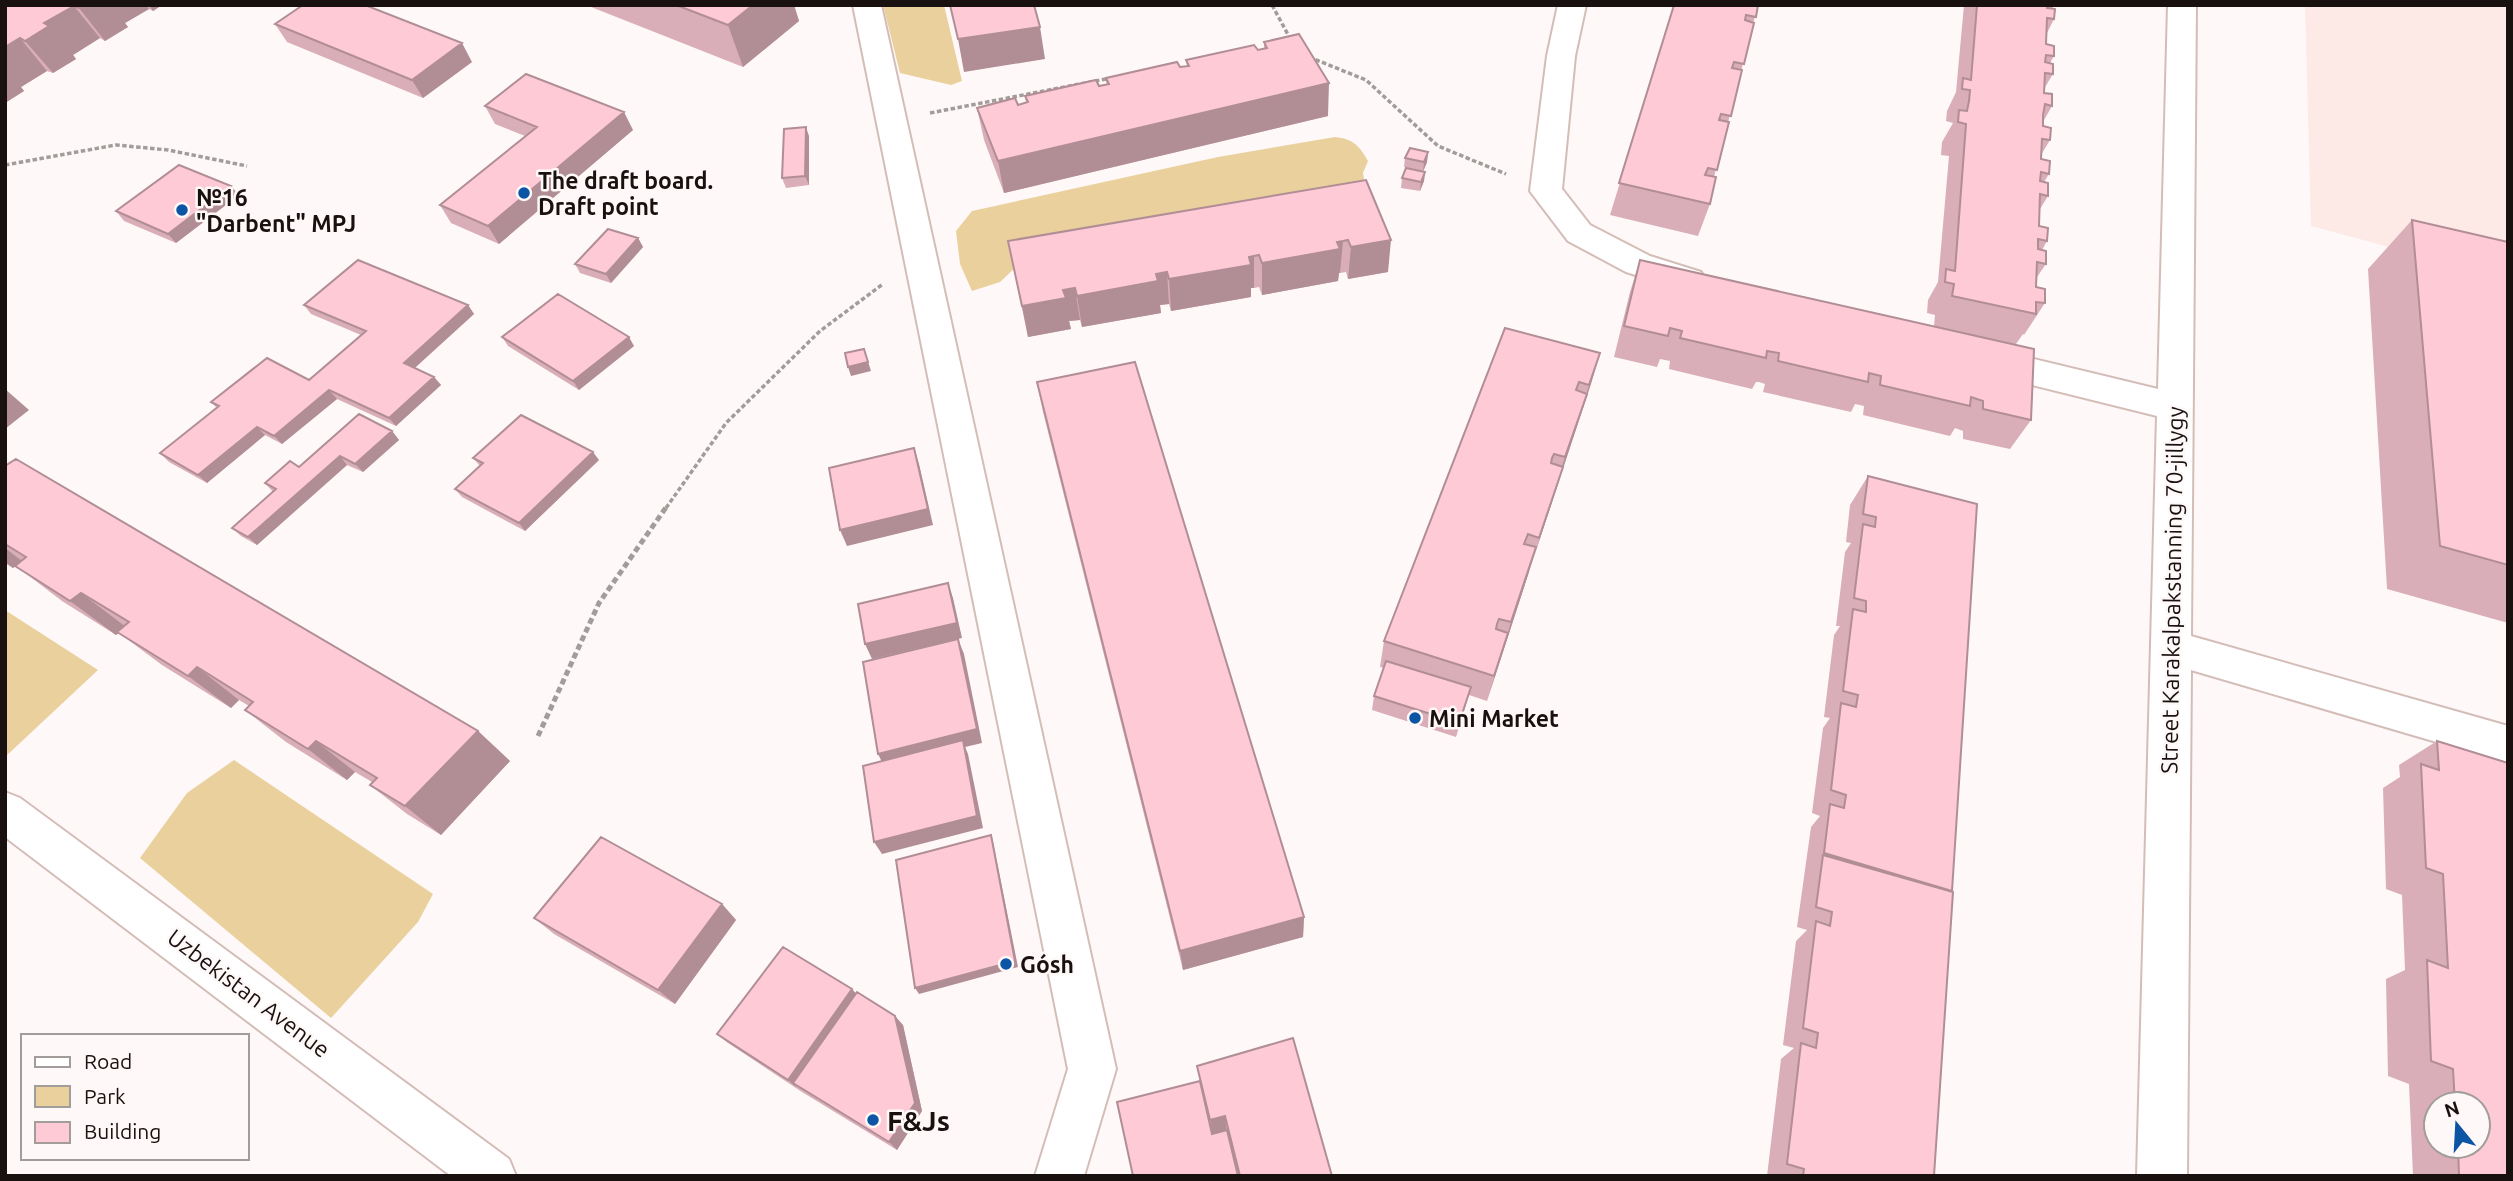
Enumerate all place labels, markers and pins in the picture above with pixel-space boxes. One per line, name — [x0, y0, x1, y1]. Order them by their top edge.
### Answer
place label: The draft board. Draft point — [538, 168, 713, 219]
place label: №16 "Darbent" MPJ — [196, 185, 356, 236]
marker: The draft board. Draft point — [516, 185, 532, 201]
marker: №16 "Darbent" MPJ — [174, 202, 190, 218]
place label: Mini Market — [1429, 706, 1559, 731]
marker: Mini Market — [1407, 710, 1423, 726]
place label: Gósh — [1020, 952, 1074, 977]
marker: Gósh — [998, 956, 1014, 972]
place label: F&Js — [887, 1105, 950, 1136]
marker: F&Js — [865, 1112, 881, 1128]

